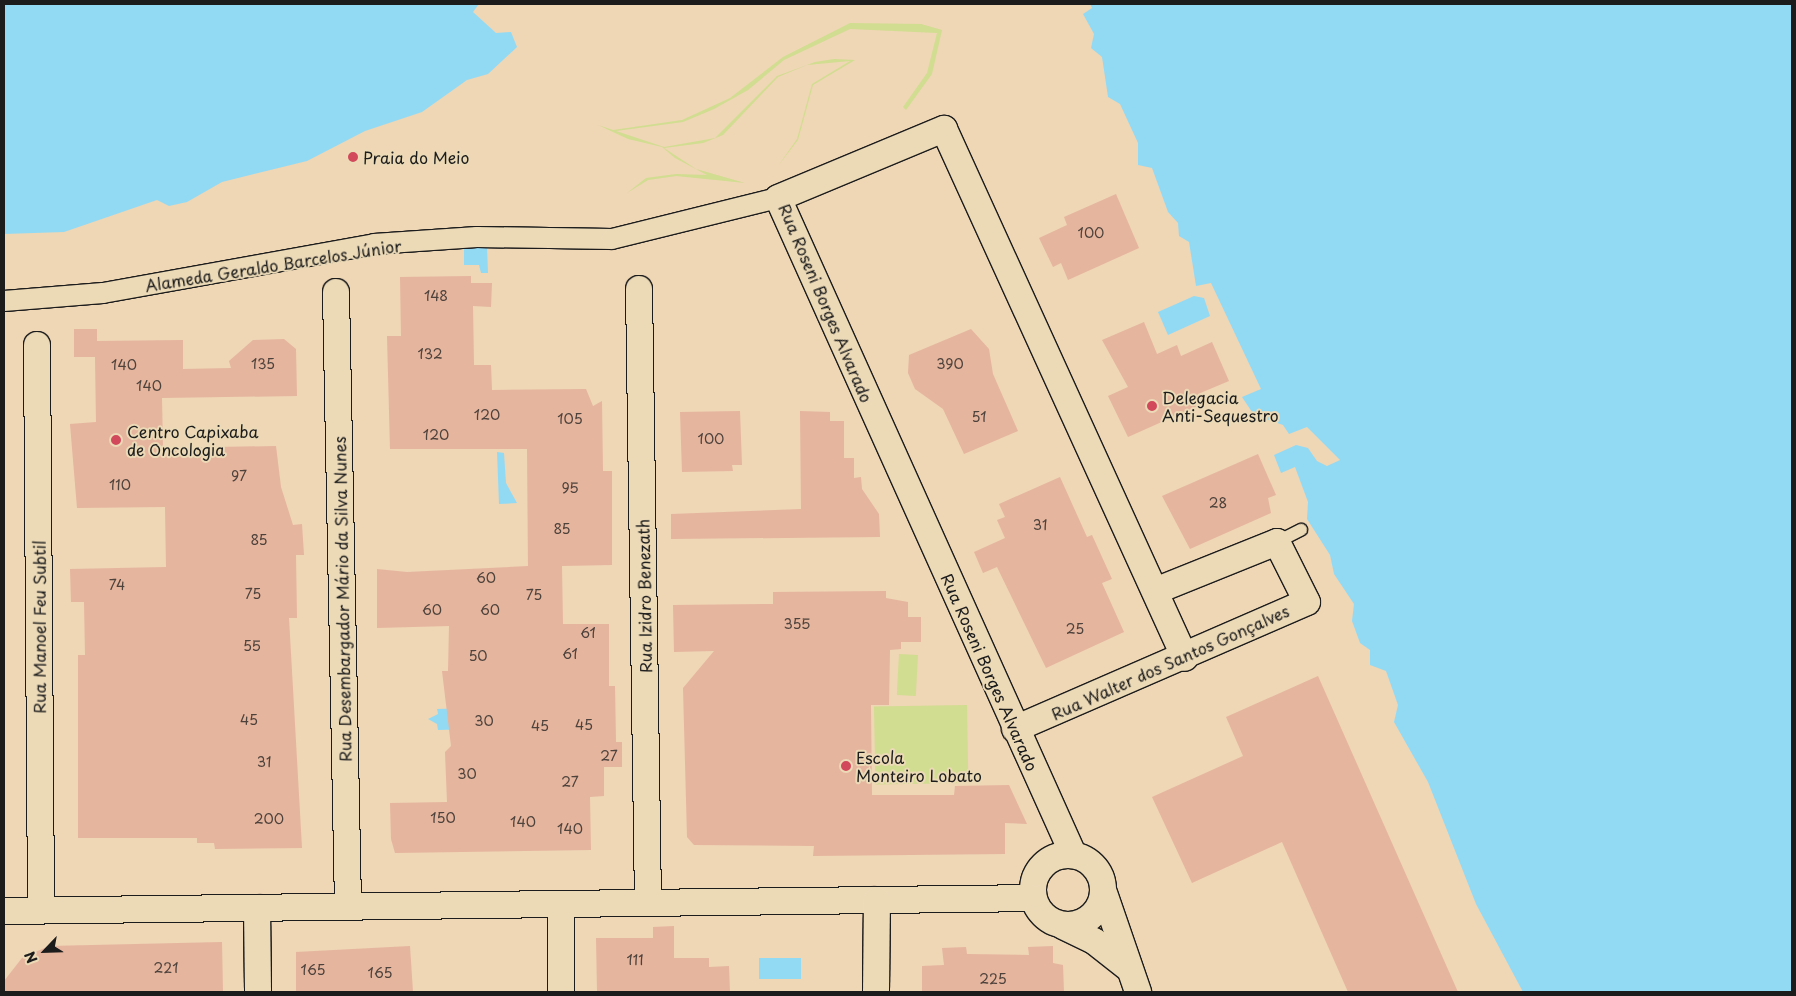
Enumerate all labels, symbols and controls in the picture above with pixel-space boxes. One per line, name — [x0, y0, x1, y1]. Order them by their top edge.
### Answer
place label: Praia do Meio — [363, 147, 470, 167]
marker: Praia do Meio — [347, 151, 359, 163]
street label: Rua Roseni Borges Alvarado — [775, 199, 877, 407]
house number: 100 — [1078, 225, 1104, 241]
street label: Alameda Geraldo Barcelos Júnior — [143, 235, 403, 295]
house number: 148 — [424, 288, 448, 304]
house number: 132 — [417, 346, 443, 362]
house number: 135 — [251, 356, 275, 372]
house number: 390 — [936, 356, 964, 372]
house number: 140 — [111, 357, 137, 373]
house number: 140 — [136, 378, 162, 394]
place label: Delegacia Anti-Sequestro — [1162, 387, 1279, 425]
marker: Delegacia Anti-Sequestro — [1146, 400, 1158, 412]
house number: 120 — [474, 407, 500, 423]
house number: 51 — [972, 409, 986, 425]
house number: 105 — [557, 411, 583, 427]
place label: Centro Capixaba de Oncologia — [127, 421, 259, 459]
house number: 120 — [423, 427, 449, 443]
house number: 100 — [698, 431, 724, 447]
marker: Centro Capixaba de Oncologia — [109, 433, 123, 447]
street label: Rua Desembargador Mário da Silva Nunes — [330, 435, 354, 763]
house number: 97 — [231, 468, 247, 484]
house number: 110 — [109, 477, 131, 493]
house number: 95 — [561, 480, 579, 496]
house number: 28 — [1209, 495, 1227, 511]
house number: 31 — [1033, 517, 1047, 533]
street label: Rua Izidro Benezath — [633, 518, 655, 674]
house number: 85 — [553, 521, 571, 537]
house number: 85 — [250, 532, 268, 548]
street label: Rua Manoel Feu Subtil — [29, 540, 49, 714]
street label: Rua Roseni Borges Alvarado — [937, 569, 1043, 775]
house number: 60 — [476, 570, 496, 586]
house number: 74 — [109, 577, 125, 593]
house number: 75 — [245, 586, 261, 602]
house number: 75 — [526, 587, 542, 603]
street label: Rua Walter dos Santos Gonçalves — [1048, 601, 1292, 723]
house number: 60 — [422, 602, 442, 618]
house number: 60 — [480, 602, 500, 618]
house number: 355 — [784, 616, 810, 632]
house number: 25 — [1066, 621, 1084, 637]
house number: 61 — [580, 625, 596, 641]
house number: 55 — [243, 638, 261, 654]
house number: 61 — [562, 646, 578, 662]
house number: 50 — [468, 648, 488, 664]
house number: 45 — [240, 712, 258, 728]
house number: 30 — [474, 713, 494, 729]
house number: 45 — [575, 717, 593, 733]
house number: 45 — [531, 718, 549, 734]
place label: Escola Monteiro Lobato — [856, 747, 982, 785]
house number: 27 — [600, 748, 618, 764]
house number: 31 — [257, 754, 271, 770]
marker: Escola Monteiro Lobato — [840, 760, 852, 772]
house number: 30 — [457, 766, 477, 782]
house number: 27 — [561, 774, 579, 790]
house number: 150 — [430, 810, 456, 826]
house number: 200 — [254, 811, 284, 827]
house number: 140 — [510, 814, 536, 830]
house number: 140 — [557, 821, 583, 837]
north arrow — [20, 926, 70, 976]
text: N — [19, 948, 43, 967]
house number: 111 — [626, 952, 644, 968]
house number: 221 — [153, 960, 179, 976]
house number: 165 — [301, 962, 325, 978]
house number: 165 — [368, 965, 392, 981]
house number: 225 — [979, 971, 1007, 987]

